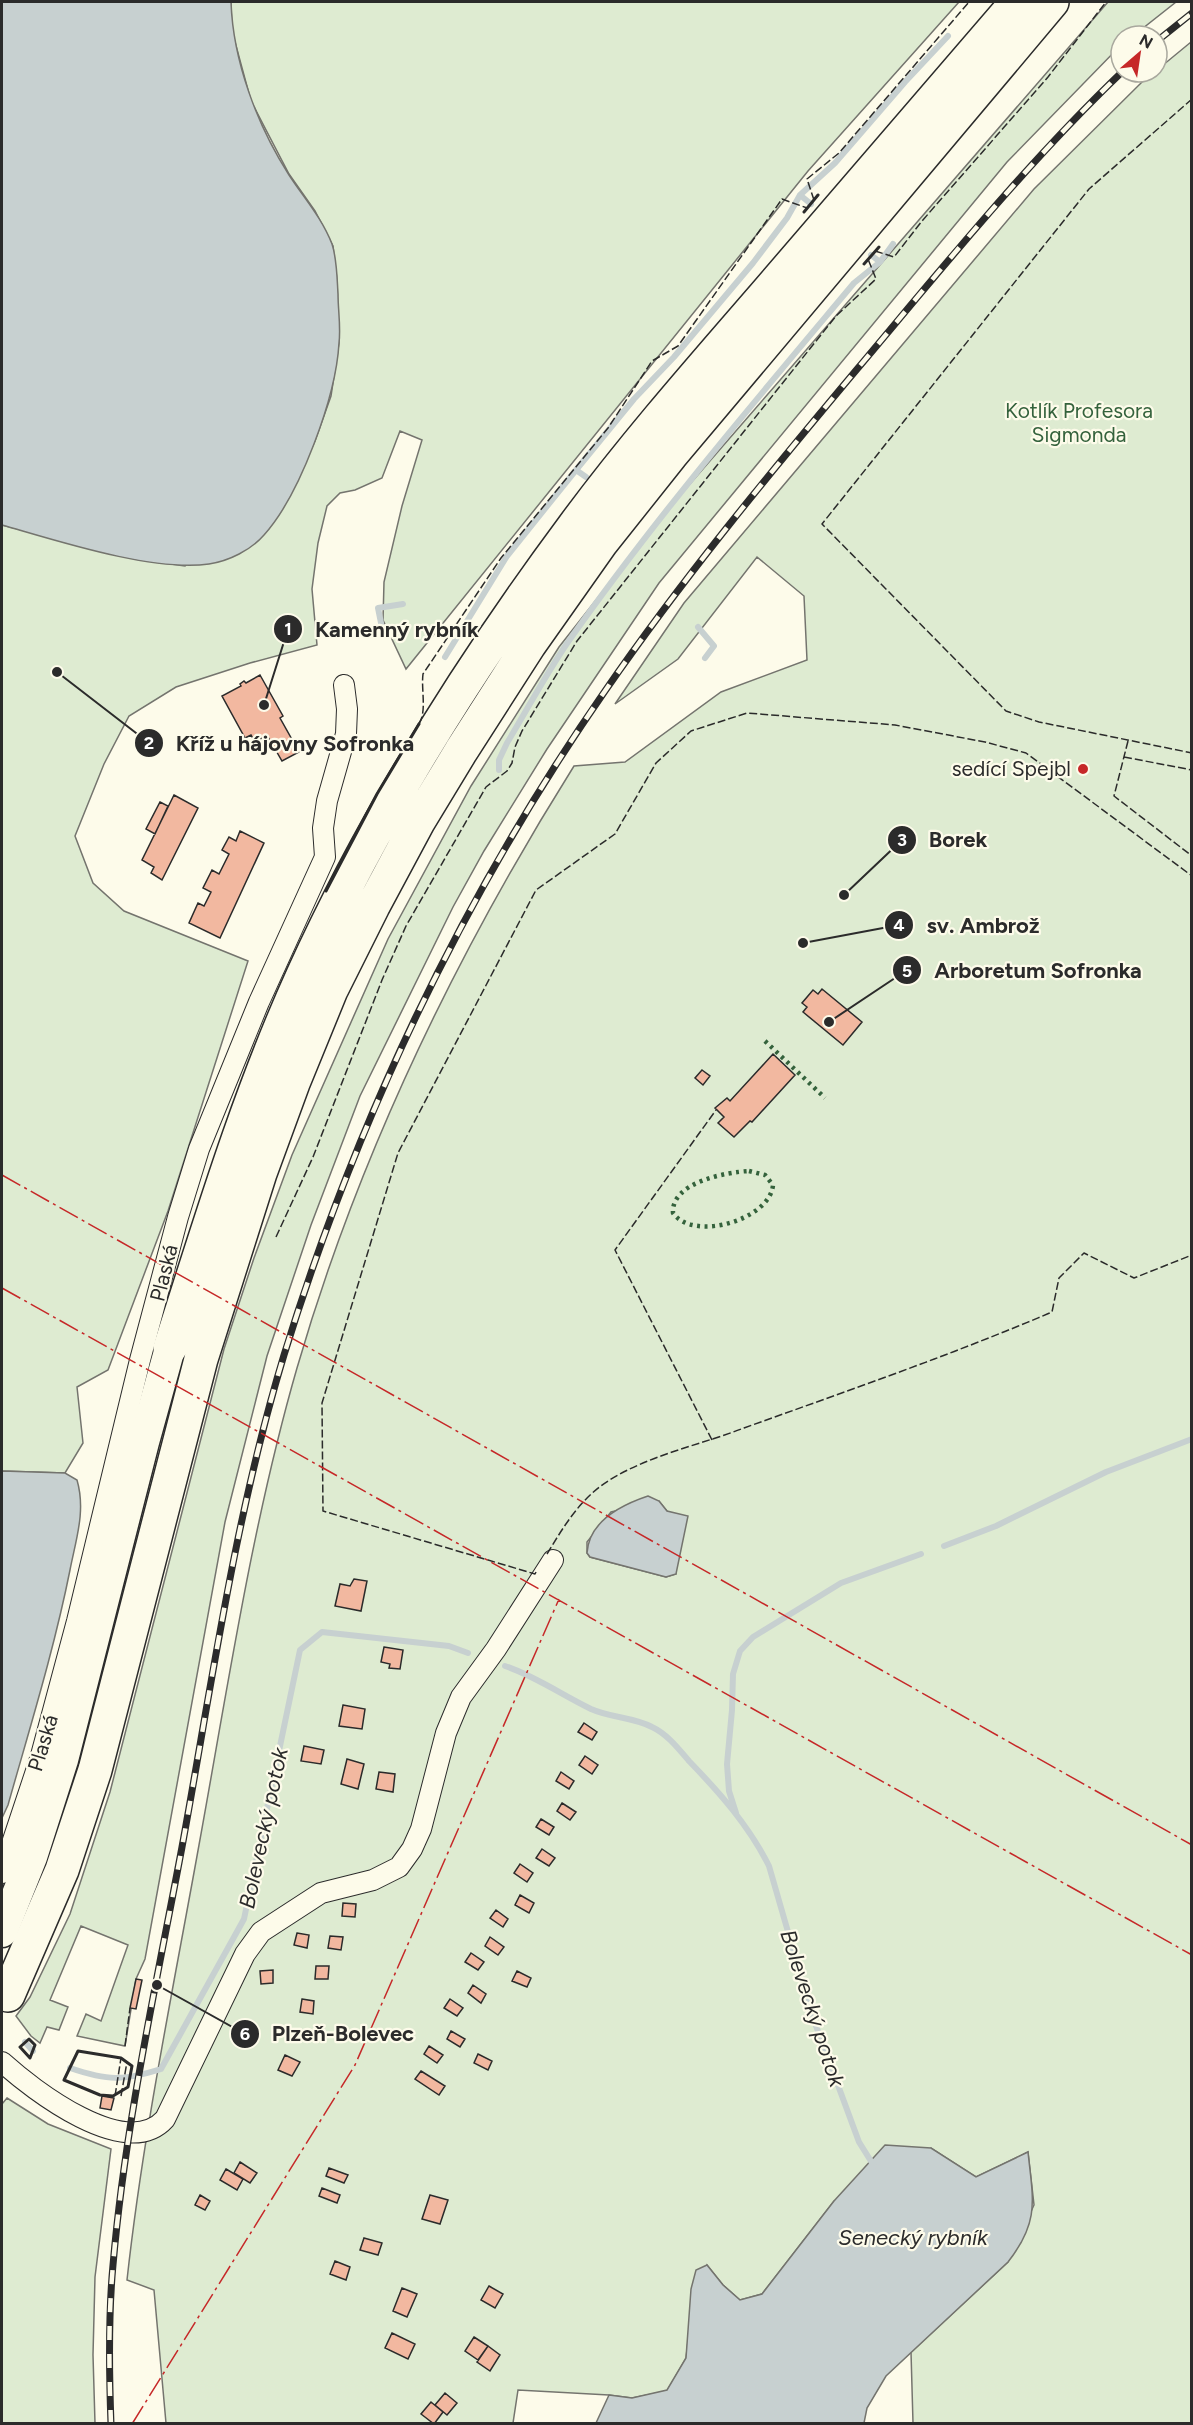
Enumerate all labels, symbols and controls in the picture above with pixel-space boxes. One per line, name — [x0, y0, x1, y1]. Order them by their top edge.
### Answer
north arrow — [1109, 24, 1169, 84]
text: N — [1136, 30, 1156, 53]
park label: Kotlík Profesora Sigmonda — [1005, 398, 1153, 447]
callout: Kamenný rybník — [273, 609, 491, 649]
text: Kamenný rybník — [315, 616, 479, 643]
text: 1 — [284, 618, 292, 640]
callout: Kříž u hájovny Sofronka — [134, 723, 427, 763]
text: Kříž u hájovny Sofronka — [176, 730, 414, 757]
text: 2 — [144, 732, 154, 754]
place label: sedící Spejbl — [952, 756, 1071, 781]
marker: sedící Spejbl — [1076, 762, 1090, 776]
callout: Borek — [887, 820, 1000, 860]
text: Borek — [929, 826, 987, 853]
text: 3 — [897, 829, 907, 851]
callout: sv. Ambrož — [884, 905, 1051, 945]
text: sv. Ambrož — [927, 912, 1039, 939]
text: 4 — [893, 914, 905, 936]
callout: Arboretum Sofronka — [892, 950, 1153, 990]
text: Arboretum Sofronka — [934, 957, 1142, 984]
text: 5 — [902, 960, 912, 982]
street label: Plaská — [144, 1242, 183, 1304]
street label: Plaská — [22, 1712, 63, 1774]
water label: Bolevecký potok — [233, 1744, 294, 1911]
water label: Bolevecký potok — [774, 1926, 851, 2091]
callout: Plzeň-Bolevec — [230, 2014, 426, 2054]
text: Plzeň-Bolevec — [272, 2020, 414, 2047]
text: 6 — [240, 2023, 250, 2045]
water label: Senecký rybník — [838, 2224, 989, 2251]

